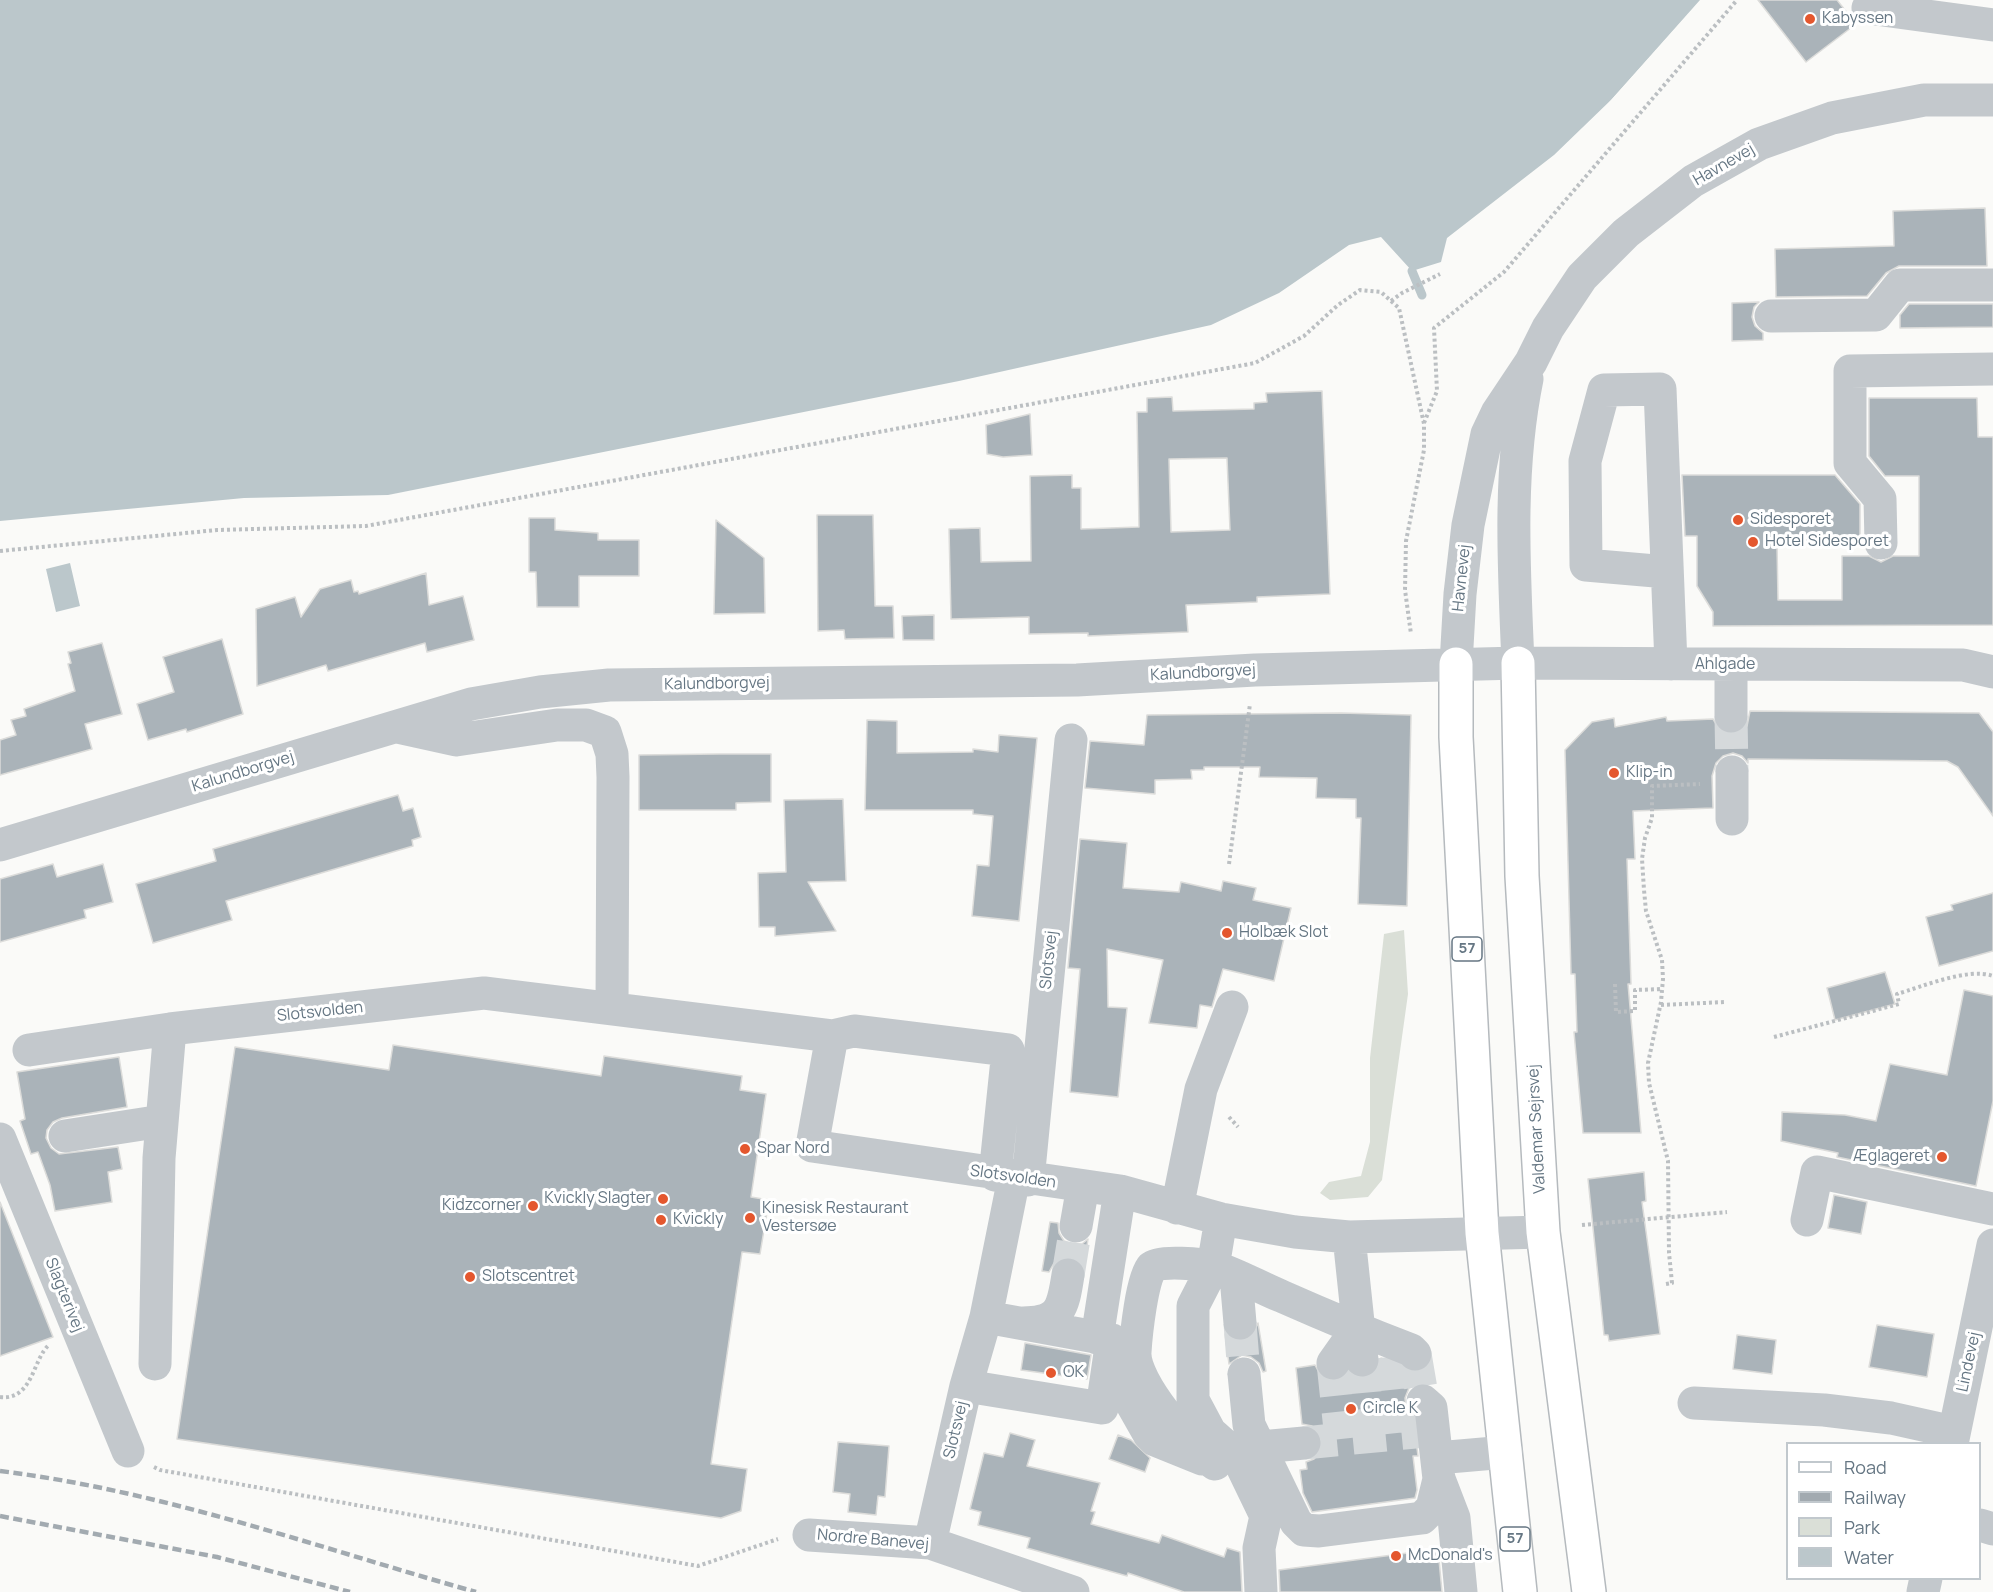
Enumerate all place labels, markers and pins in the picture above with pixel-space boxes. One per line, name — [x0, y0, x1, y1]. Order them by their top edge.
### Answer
place label: Kabyssen — [1822, 9, 1893, 29]
marker: Kabyssen — [1803, 12, 1817, 26]
place label: Sidesporet — [1750, 510, 1831, 530]
marker: Sidesporet — [1731, 513, 1745, 527]
place label: Hotel Sidesporet — [1765, 532, 1889, 552]
marker: Hotel Sidesporet — [1746, 535, 1760, 549]
place label: Klip-in — [1626, 763, 1672, 783]
marker: Klip-in — [1607, 766, 1621, 780]
place label: Holbæk Slot — [1239, 923, 1328, 943]
marker: Holbæk Slot — [1220, 926, 1234, 940]
place label: Spar Nord — [757, 1139, 830, 1159]
marker: Spar Nord — [738, 1142, 752, 1156]
place label: Æglageret — [1853, 1147, 1930, 1167]
marker: Æglageret — [1935, 1150, 1949, 1164]
place label: Kvickly Slagter — [544, 1189, 651, 1209]
marker: Kvickly Slagter — [656, 1192, 670, 1206]
place label: Kidzcorner — [442, 1196, 521, 1216]
marker: Kidzcorner — [526, 1199, 540, 1213]
place label: Kinesisk Restaurant Vestersøe — [762, 1199, 909, 1237]
place label: Kvickly — [673, 1210, 723, 1230]
marker: Kinesisk Restaurant Vestersøe — [743, 1211, 757, 1225]
marker: Kvickly — [654, 1213, 668, 1227]
place label: Slotscentret — [482, 1267, 575, 1287]
marker: Slotscentret — [463, 1270, 477, 1284]
place label: OK — [1063, 1363, 1084, 1383]
marker: OK — [1044, 1366, 1058, 1380]
place label: Circle K — [1363, 1399, 1418, 1419]
marker: Circle K — [1344, 1402, 1358, 1416]
place label: McDonald's — [1408, 1546, 1493, 1566]
marker: McDonald's — [1389, 1549, 1403, 1563]

